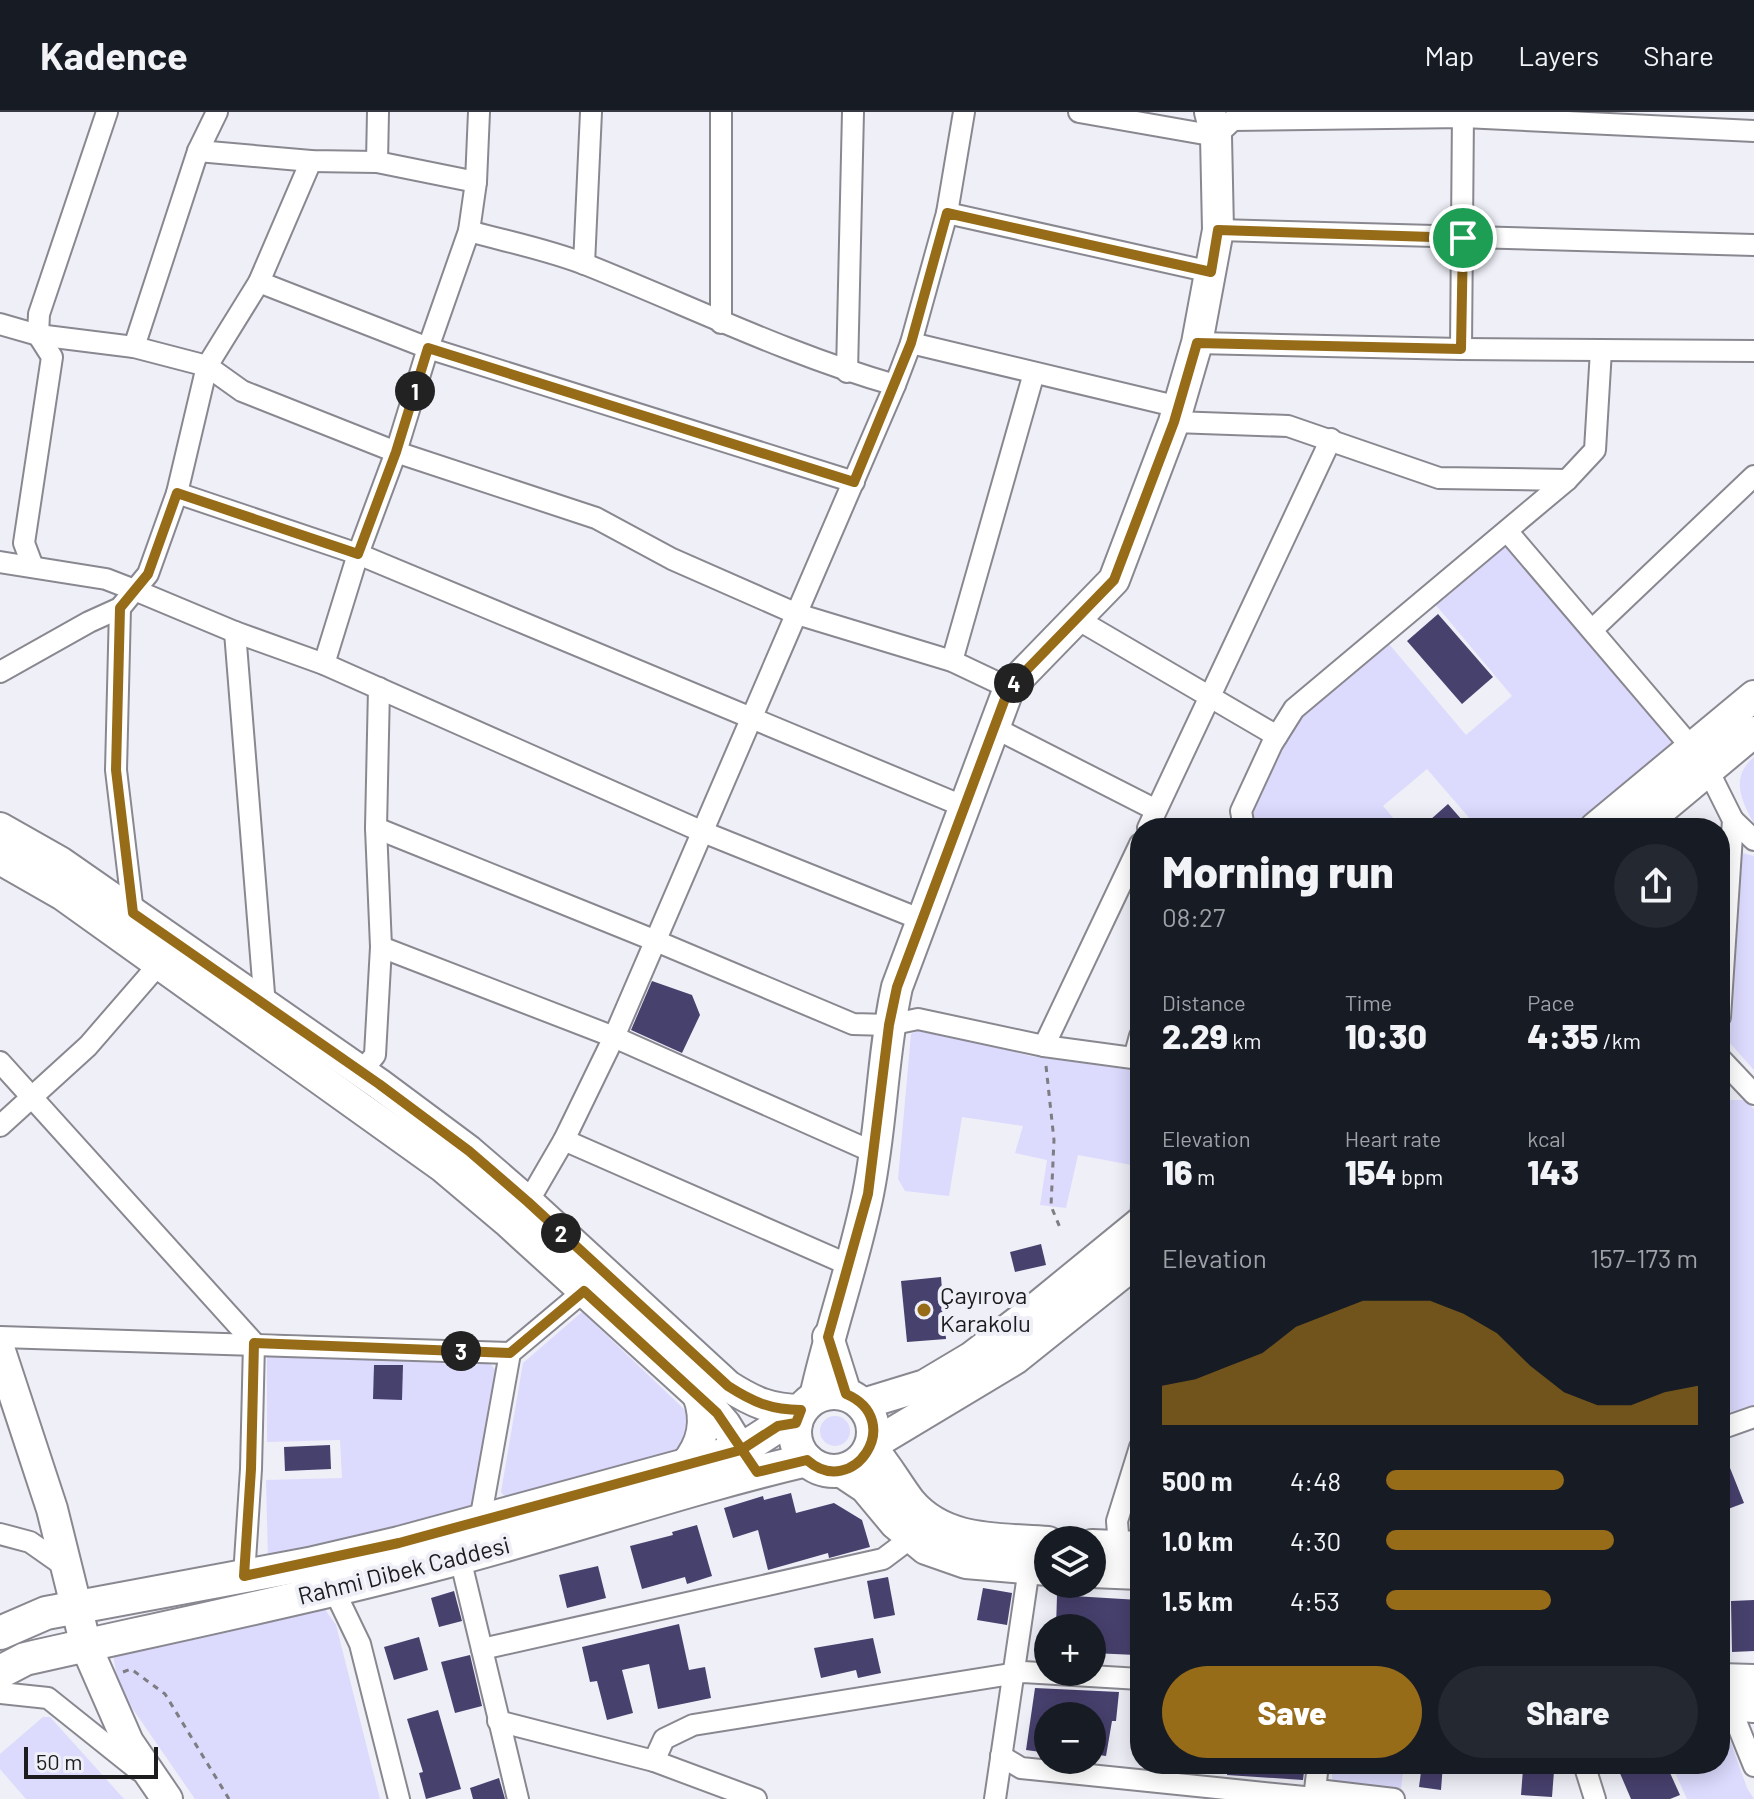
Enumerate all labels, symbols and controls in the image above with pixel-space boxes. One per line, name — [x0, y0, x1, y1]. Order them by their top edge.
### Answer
text: Kadence — [40, 32, 188, 78]
text: Map — [1424, 38, 1474, 72]
text: Layers — [1518, 38, 1599, 72]
text: Share — [1643, 38, 1714, 72]
pin — [1429, 204, 1497, 272]
icon: arrive — [1441, 216, 1485, 260]
pin: 1 — [395, 371, 435, 411]
text: 1 — [411, 378, 419, 404]
pin: 4 — [994, 663, 1034, 703]
text: 4 — [1007, 670, 1021, 696]
text: Morning run — [1162, 844, 1394, 897]
button: share — [1614, 844, 1698, 928]
text: 08:27 — [1162, 901, 1225, 932]
text: Distance — [1162, 989, 1246, 1015]
text: Time — [1345, 989, 1392, 1015]
text: Pace — [1527, 989, 1575, 1015]
text: 2.29 — [1162, 1015, 1228, 1056]
text: 10:30 — [1345, 1015, 1427, 1056]
text: 4:35 — [1527, 1015, 1598, 1056]
text: km — [1228, 1027, 1261, 1053]
text: /km — [1598, 1027, 1641, 1053]
text: Elevation — [1162, 1125, 1251, 1151]
text: Heart rate — [1345, 1125, 1441, 1151]
text: kcal — [1527, 1125, 1566, 1151]
text: 16 — [1162, 1151, 1193, 1192]
text: 154 — [1345, 1151, 1397, 1192]
text: 143 — [1527, 1151, 1579, 1192]
text: m — [1193, 1163, 1215, 1189]
text: bpm — [1397, 1163, 1443, 1189]
pin: 2 — [541, 1213, 581, 1253]
text: 2 — [555, 1220, 567, 1246]
text: Elevation — [1162, 1242, 1267, 1273]
text: 157–173 m — [1590, 1242, 1698, 1273]
place label: Çayırova Karakolu — [940, 1280, 1031, 1337]
marker: Çayırova Karakolu — [915, 1301, 933, 1319]
pin: 3 — [441, 1331, 481, 1371]
text: 3 — [455, 1338, 467, 1364]
text: 500 m — [1162, 1465, 1233, 1496]
text: 4:48 — [1290, 1465, 1341, 1496]
text: 1.0 km — [1162, 1525, 1233, 1556]
text: 4:30 — [1290, 1525, 1341, 1556]
map controls — [1034, 1526, 1106, 1774]
button: layers — [1034, 1526, 1106, 1598]
street label: Rahmi Dibek Caddesi — [295, 1529, 513, 1610]
text: 1.5 km — [1162, 1585, 1233, 1616]
text: 4:53 — [1290, 1585, 1340, 1616]
button: + — [1034, 1614, 1106, 1686]
button: Save — [1162, 1666, 1422, 1758]
button: Share — [1438, 1666, 1698, 1758]
button: − — [1034, 1702, 1106, 1774]
scale bar — [24, 1743, 158, 1779]
text: 50 m — [36, 1748, 82, 1774]

